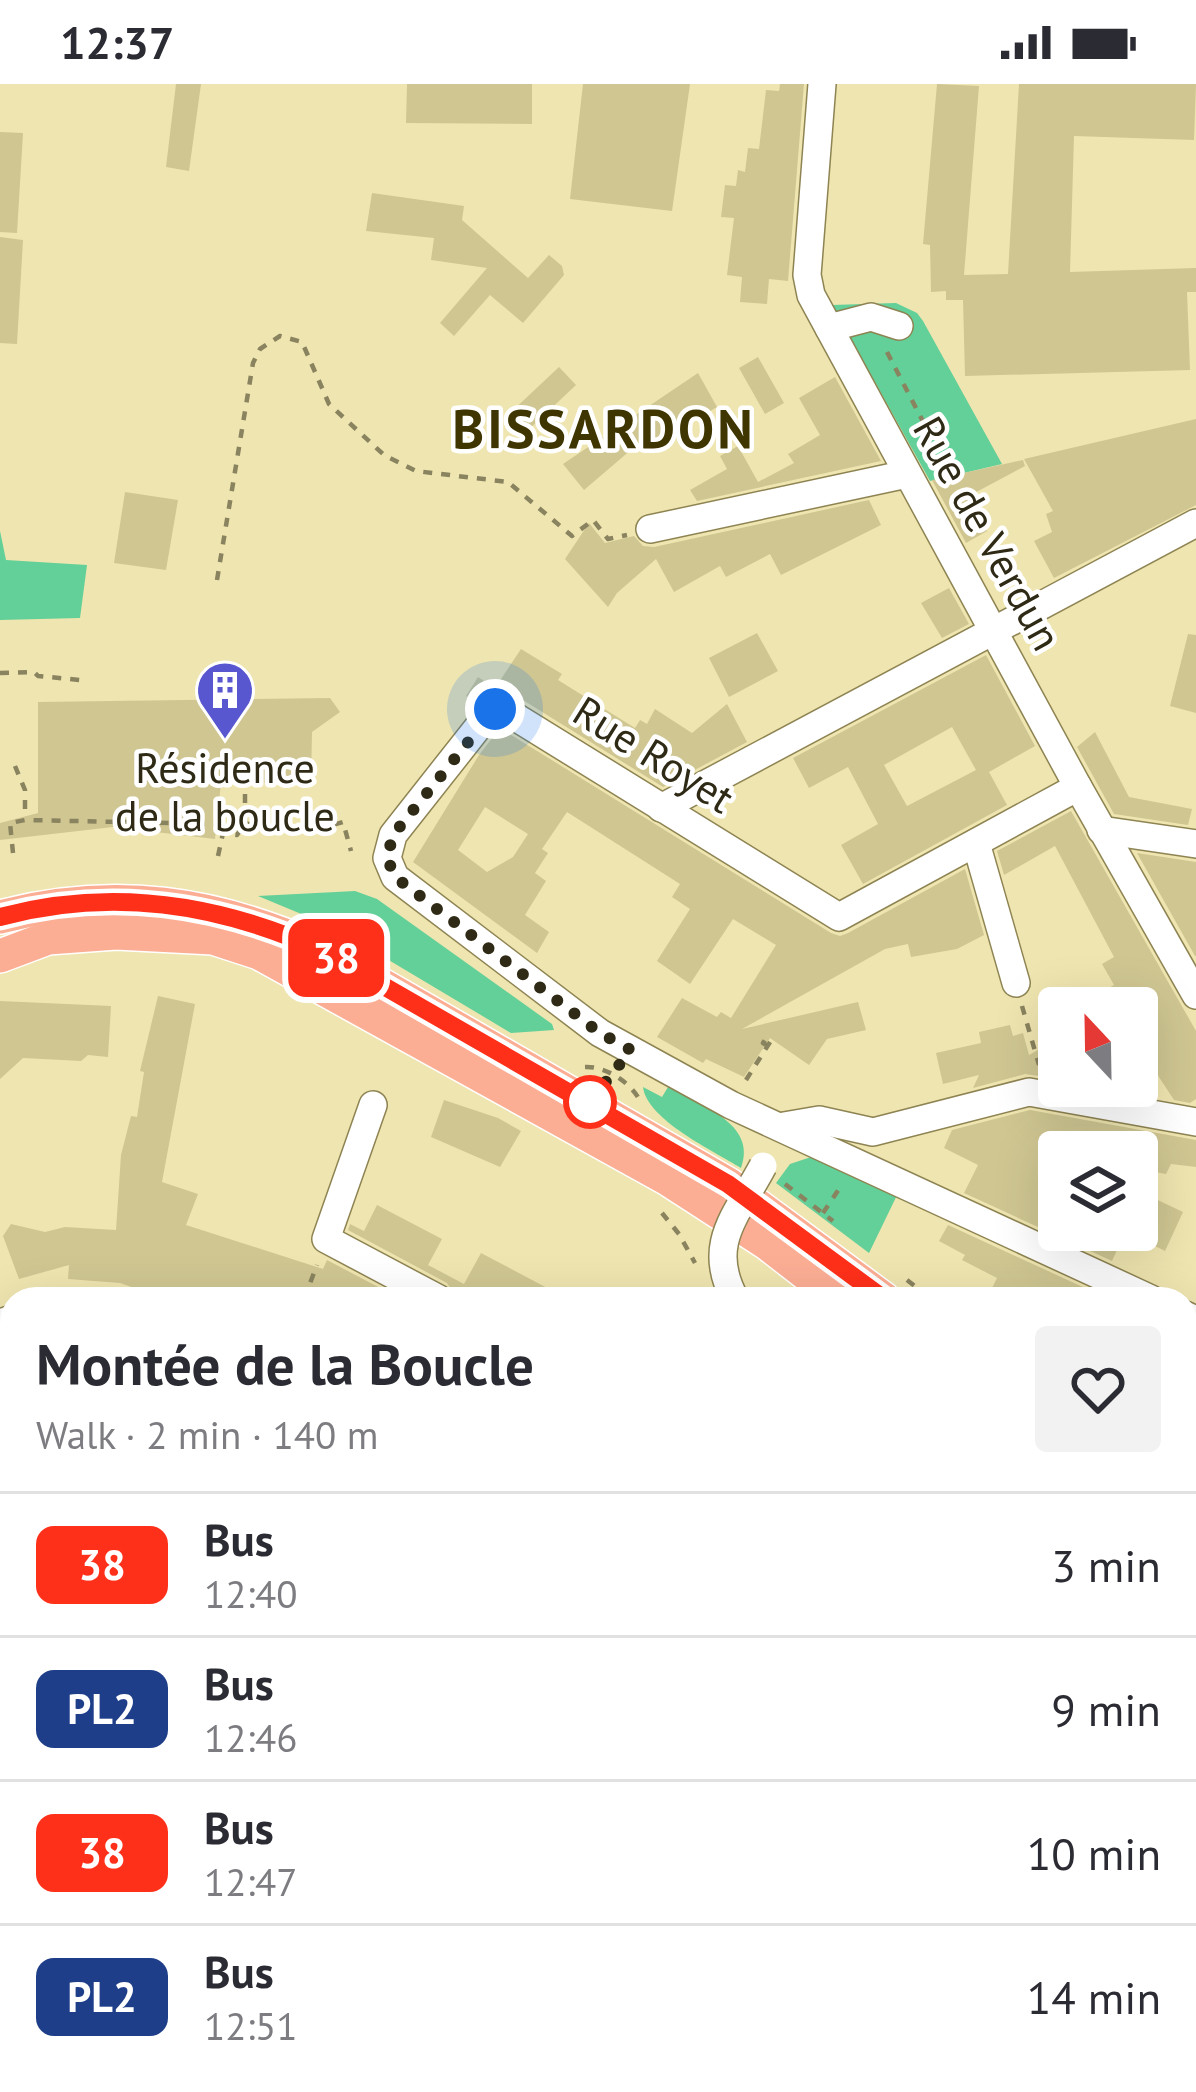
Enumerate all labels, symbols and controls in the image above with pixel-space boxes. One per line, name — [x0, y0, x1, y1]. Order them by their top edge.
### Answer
text: 12:37 — [60, 13, 174, 71]
district label: BISSARDON — [452, 393, 756, 463]
street label: Rue de Verdun — [901, 406, 1075, 660]
building icon: Résidence de la boucle — [194, 659, 256, 741]
your location — [465, 679, 525, 739]
street label: Rue Royet — [563, 683, 745, 825]
place label: Résidence de la boucle — [115, 740, 335, 843]
line badge: 38 — [282, 919, 390, 997]
text: 38 — [312, 930, 360, 985]
north arrow — [1038, 987, 1158, 1107]
map controls — [1038, 987, 1158, 1251]
unlabelled marker — [565, 1077, 615, 1127]
button: layers — [1038, 1131, 1158, 1251]
button: heart — [1035, 1326, 1161, 1452]
text: Montée de la Boucle — [36, 1327, 534, 1401]
text: Walk · 2 min · 140 m — [36, 1409, 378, 1460]
text: Bus — [204, 1510, 274, 1568]
text: 3 min — [1051, 1536, 1161, 1594]
text: 38 — [78, 1537, 126, 1592]
text: 12:40 — [204, 1568, 298, 1619]
text: Bus — [204, 1654, 274, 1712]
text: 9 min — [1051, 1680, 1161, 1738]
text: PL2 — [67, 1681, 137, 1736]
text: 12:46 — [204, 1712, 298, 1763]
text: Bus — [204, 1798, 274, 1856]
text: 10 min — [1027, 1824, 1161, 1882]
text: 38 — [78, 1825, 126, 1880]
text: 12:47 — [204, 1856, 298, 1907]
text: Bus — [204, 1942, 274, 2000]
text: 14 min — [1027, 1968, 1161, 2026]
text: PL2 — [67, 1969, 137, 2024]
text: 12:51 — [204, 2000, 298, 2051]

